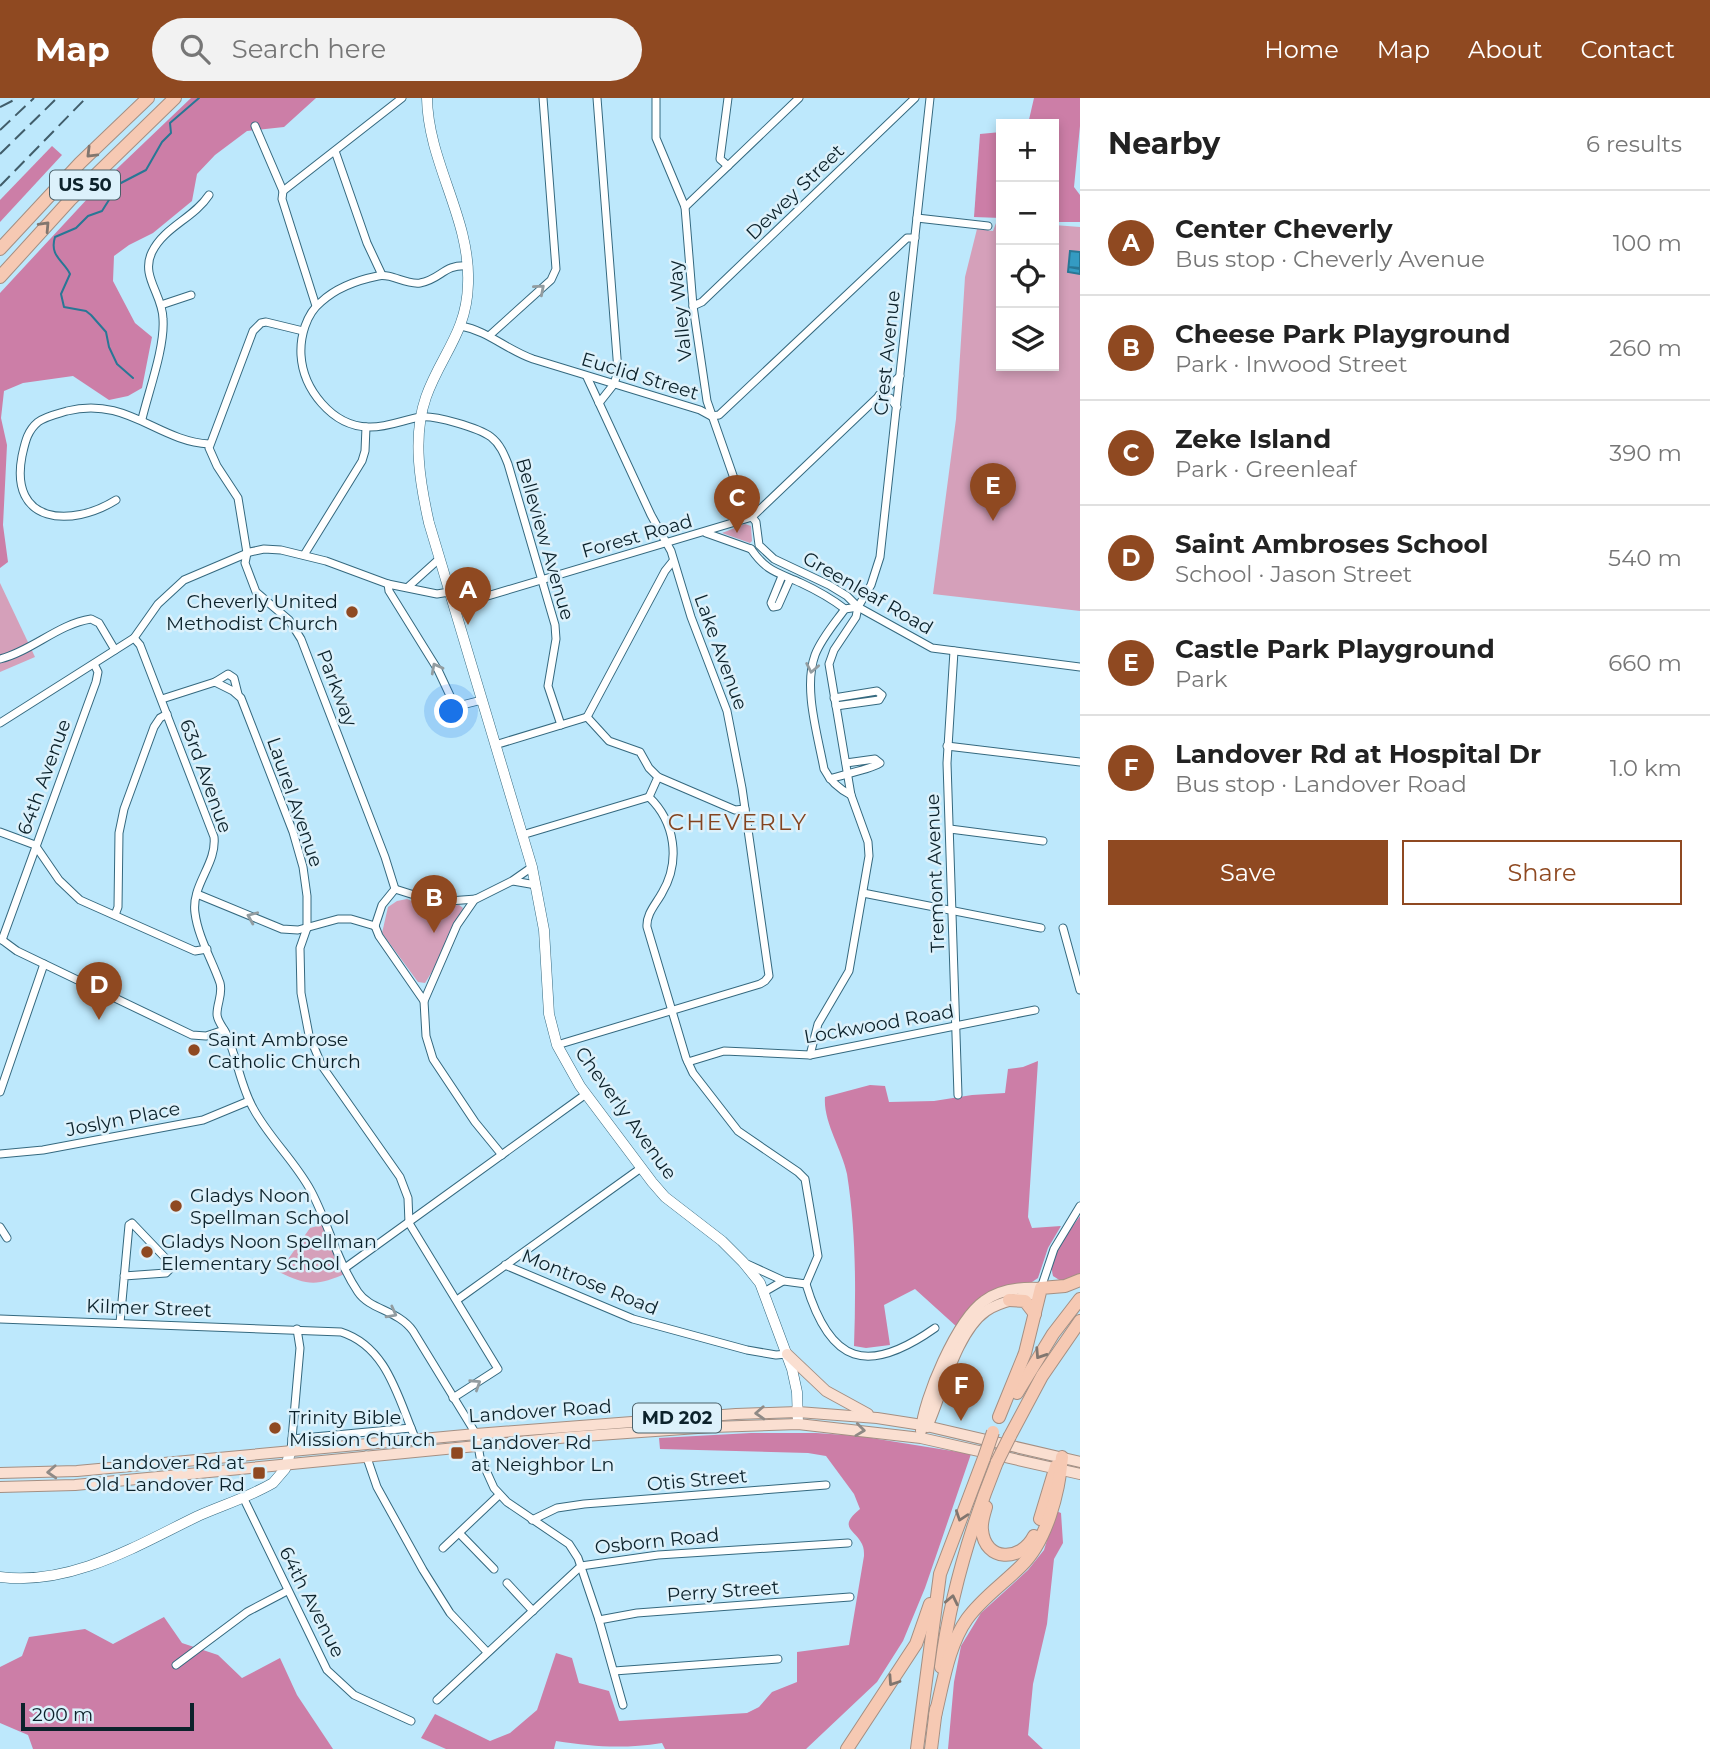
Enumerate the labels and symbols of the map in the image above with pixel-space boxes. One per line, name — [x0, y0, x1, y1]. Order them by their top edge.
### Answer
street label: Dewey Street — [741, 139, 849, 245]
one-way arrow — [86, 145, 99, 158]
road number: US 50 — [50, 170, 120, 200]
one-way arrow — [37, 221, 50, 234]
street label: Valley Way — [663, 259, 697, 363]
one-way arrow — [532, 285, 545, 297]
street label: Crest Avenue — [869, 289, 905, 417]
street label: Euclid Street — [579, 347, 702, 405]
street label: Belleview Avenue — [511, 455, 579, 623]
pin: E — [970, 463, 1016, 521]
pin: C — [714, 475, 760, 533]
street label: Forest Road — [579, 509, 695, 563]
street label: Greenleaf Road — [799, 546, 937, 640]
pin: A — [445, 567, 491, 625]
place label: Cheverly United Methodist Church — [166, 590, 338, 635]
street label: Lake Avenue — [689, 591, 753, 713]
marker: Cheverly United Methodist Church — [344, 604, 360, 620]
street label: Parkway — [312, 646, 362, 730]
one-way arrow — [805, 662, 820, 674]
one-way arrow — [431, 663, 444, 676]
your location — [434, 694, 468, 728]
street label: 64th Avenue — [12, 716, 76, 838]
street label: 63rd Avenue — [175, 716, 237, 836]
street label: Laurel Avenue — [262, 734, 328, 870]
street label: Tremont Avenue — [921, 793, 949, 953]
district label: CHEVERLY — [668, 808, 808, 836]
pin: B — [411, 875, 457, 933]
one-way arrow — [246, 911, 258, 925]
pin: D — [76, 962, 122, 1020]
street label: Lockwood Road — [802, 999, 956, 1049]
place label: Saint Ambrose Catholic Church — [208, 1028, 361, 1073]
marker: Saint Ambrose Catholic Church — [186, 1042, 202, 1058]
street label: Cheverly Avenue — [570, 1042, 682, 1184]
street label: Joslyn Place — [63, 1097, 182, 1142]
place label: Gladys Noon Spellman School — [190, 1184, 349, 1229]
marker: Gladys Noon Spellman School — [168, 1198, 184, 1214]
place label: Gladys Noon Spellman Elementary School — [161, 1230, 377, 1275]
marker: Gladys Noon Spellman Elementary School — [139, 1244, 155, 1260]
street label: Montrose Road — [518, 1244, 662, 1320]
street label: Kilmer Street — [86, 1294, 212, 1322]
one-way arrow — [385, 1305, 397, 1319]
one-way arrow — [1036, 1346, 1049, 1359]
pin: F — [938, 1363, 984, 1421]
one-way arrow — [468, 1379, 481, 1392]
street label: Landover Road — [468, 1395, 612, 1427]
road number: MD 202 — [633, 1404, 721, 1433]
one-way arrow — [754, 1405, 765, 1420]
place label: Trinity Bible Mission Church — [289, 1406, 436, 1451]
marker: Trinity Bible Mission Church — [267, 1420, 283, 1436]
one-way arrow — [854, 1422, 865, 1437]
place label: Landover Rd at Neighbor Ln — [471, 1431, 614, 1476]
marker: Landover Rd at Neighbor Ln — [449, 1445, 465, 1461]
place label: Landover Rd at Old Landover Rd — [86, 1451, 245, 1496]
street label: Otis Street — [646, 1464, 748, 1496]
one-way arrow — [46, 1465, 57, 1480]
marker: Landover Rd at Old Landover Rd — [251, 1465, 267, 1481]
one-way arrow — [955, 1509, 969, 1521]
street label: Osborn Road — [594, 1523, 720, 1559]
street label: 64th Avenue — [274, 1543, 350, 1661]
street label: Perry Street — [666, 1576, 780, 1606]
one-way arrow — [944, 1594, 959, 1606]
one-way arrow — [888, 1673, 901, 1686]
scale bar — [21, 1700, 194, 1732]

